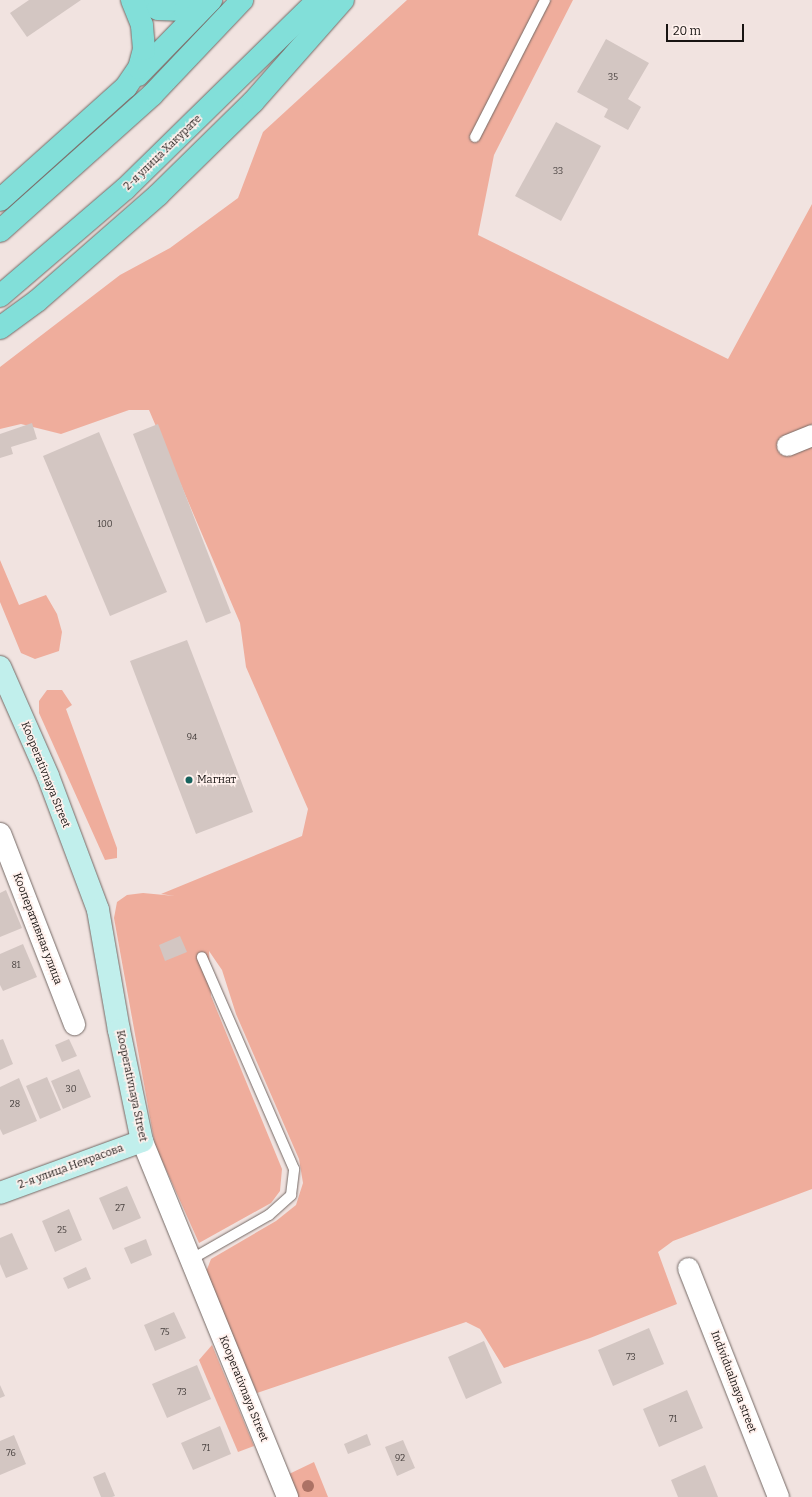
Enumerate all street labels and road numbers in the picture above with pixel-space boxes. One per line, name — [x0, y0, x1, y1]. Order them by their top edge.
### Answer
street label: 2-я улица Хакурате — [121, 113, 205, 193]
street label: Kooperativnaya Street — [18, 720, 72, 830]
street label: Кооперативная улица — [10, 871, 64, 987]
street label: Kooperativnaya Street — [113, 1029, 149, 1143]
street label: 2-я улица Некрасова — [16, 1142, 126, 1192]
street label: Individualnaya street — [707, 1329, 759, 1435]
street label: Kooperativnaya Street — [216, 1334, 270, 1444]

